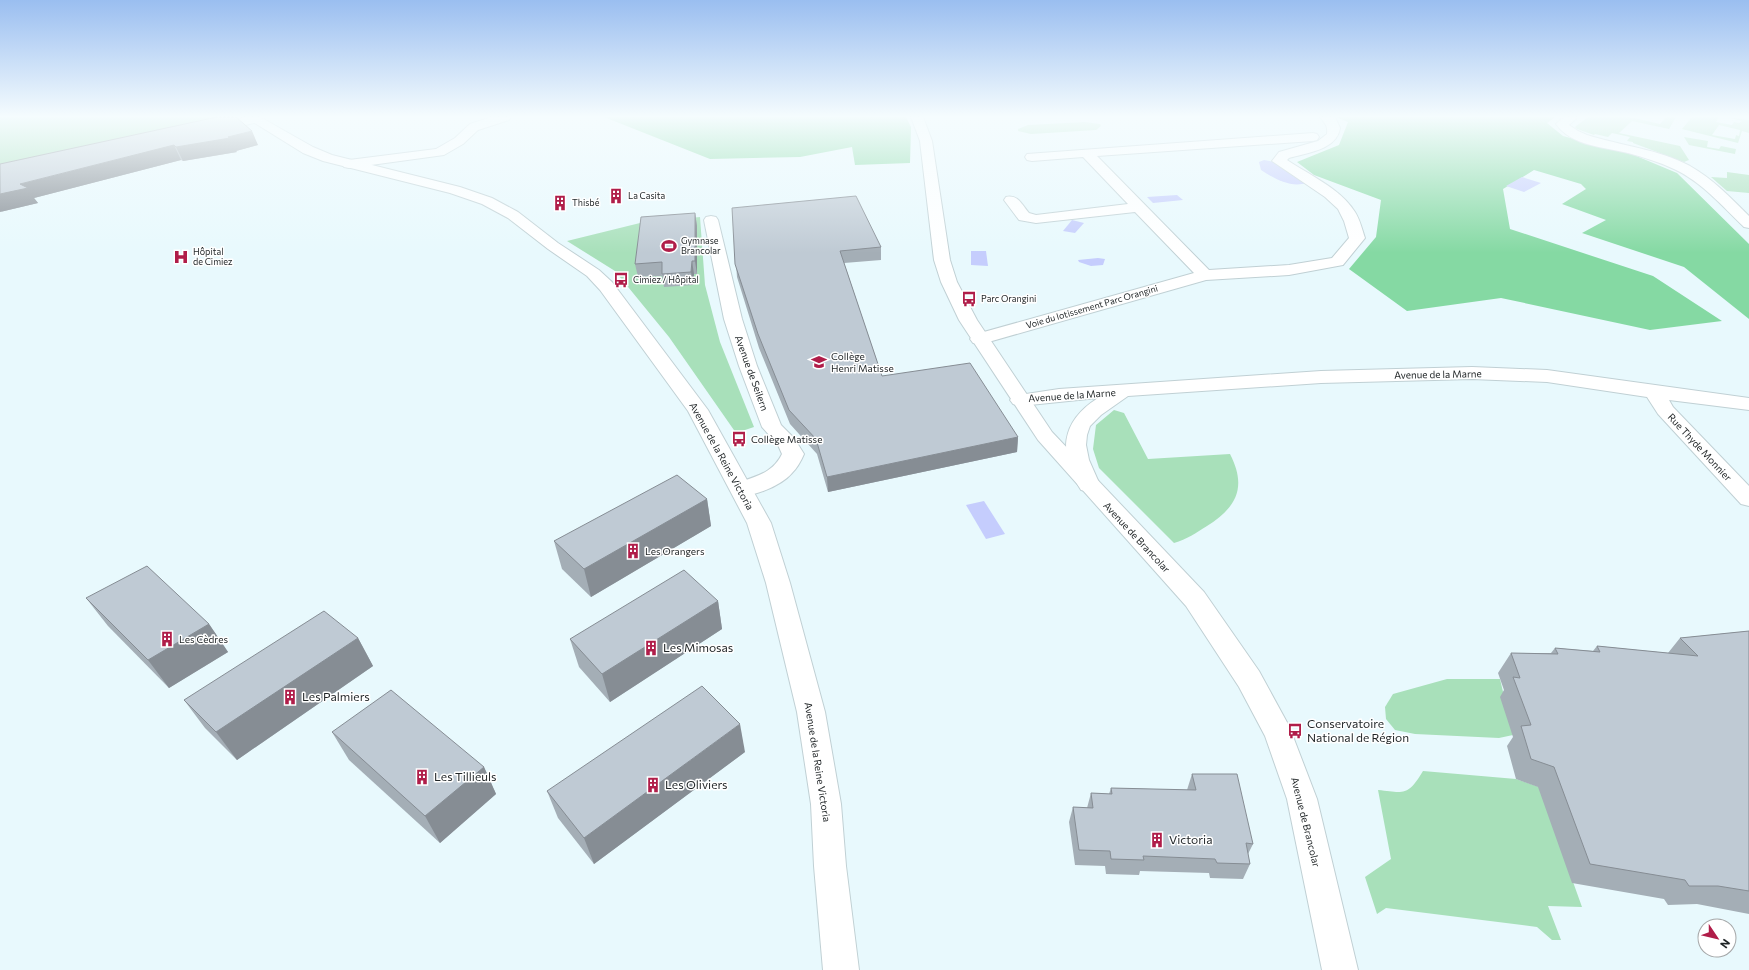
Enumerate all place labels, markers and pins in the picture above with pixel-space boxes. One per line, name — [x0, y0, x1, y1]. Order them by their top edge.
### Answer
building icon: La Casita — [607, 187, 625, 205]
place label: La Casita — [628, 190, 666, 201]
building icon: Thisbé — [551, 194, 569, 212]
place label: Thisbé — [572, 197, 600, 208]
place label: Gymnase Brancolar — [681, 235, 721, 256]
sports icon: Gymnase Brancolar — [660, 237, 678, 255]
place label: Hôpital de Cimiez — [193, 246, 233, 267]
hospital icon: Hôpital de Cimiez — [172, 248, 190, 266]
bus stop icon: Cimiez / Hôpital — [612, 271, 630, 289]
place label: Cimiez / Hôpital — [633, 274, 699, 285]
bus stop icon: Parc Orangini — [960, 290, 978, 308]
place label: Parc Orangini — [981, 293, 1036, 304]
place label: Collège Henri Matisse — [831, 350, 894, 374]
school or university icon: Collège Henri Matisse — [810, 353, 828, 371]
bus stop icon: Collège Matisse — [730, 430, 748, 448]
place label: Collège Matisse — [751, 433, 822, 445]
building icon: Les Orangers — [624, 542, 642, 560]
place label: Les Orangers — [645, 545, 705, 557]
building icon: Les Cèdres — [158, 630, 176, 648]
place label: Les Cèdres — [179, 633, 228, 645]
building icon: Les Mimosas — [642, 639, 660, 657]
place label: Les Mimosas — [663, 640, 733, 654]
building icon: Les Palmiers — [281, 688, 299, 706]
place label: Les Palmiers — [302, 689, 370, 703]
place label: Conservatoire National de Région — [1307, 716, 1409, 744]
bus stop icon: Conservatoire National de Région — [1286, 722, 1304, 740]
building icon: Les Tillieuls — [413, 768, 431, 786]
place label: Les Tillieuls — [434, 769, 496, 783]
building icon: Les Oliviers — [644, 776, 662, 794]
place label: Les Oliviers — [665, 777, 728, 791]
building icon: Victoria — [1148, 831, 1166, 849]
place label: Victoria — [1169, 832, 1212, 846]

